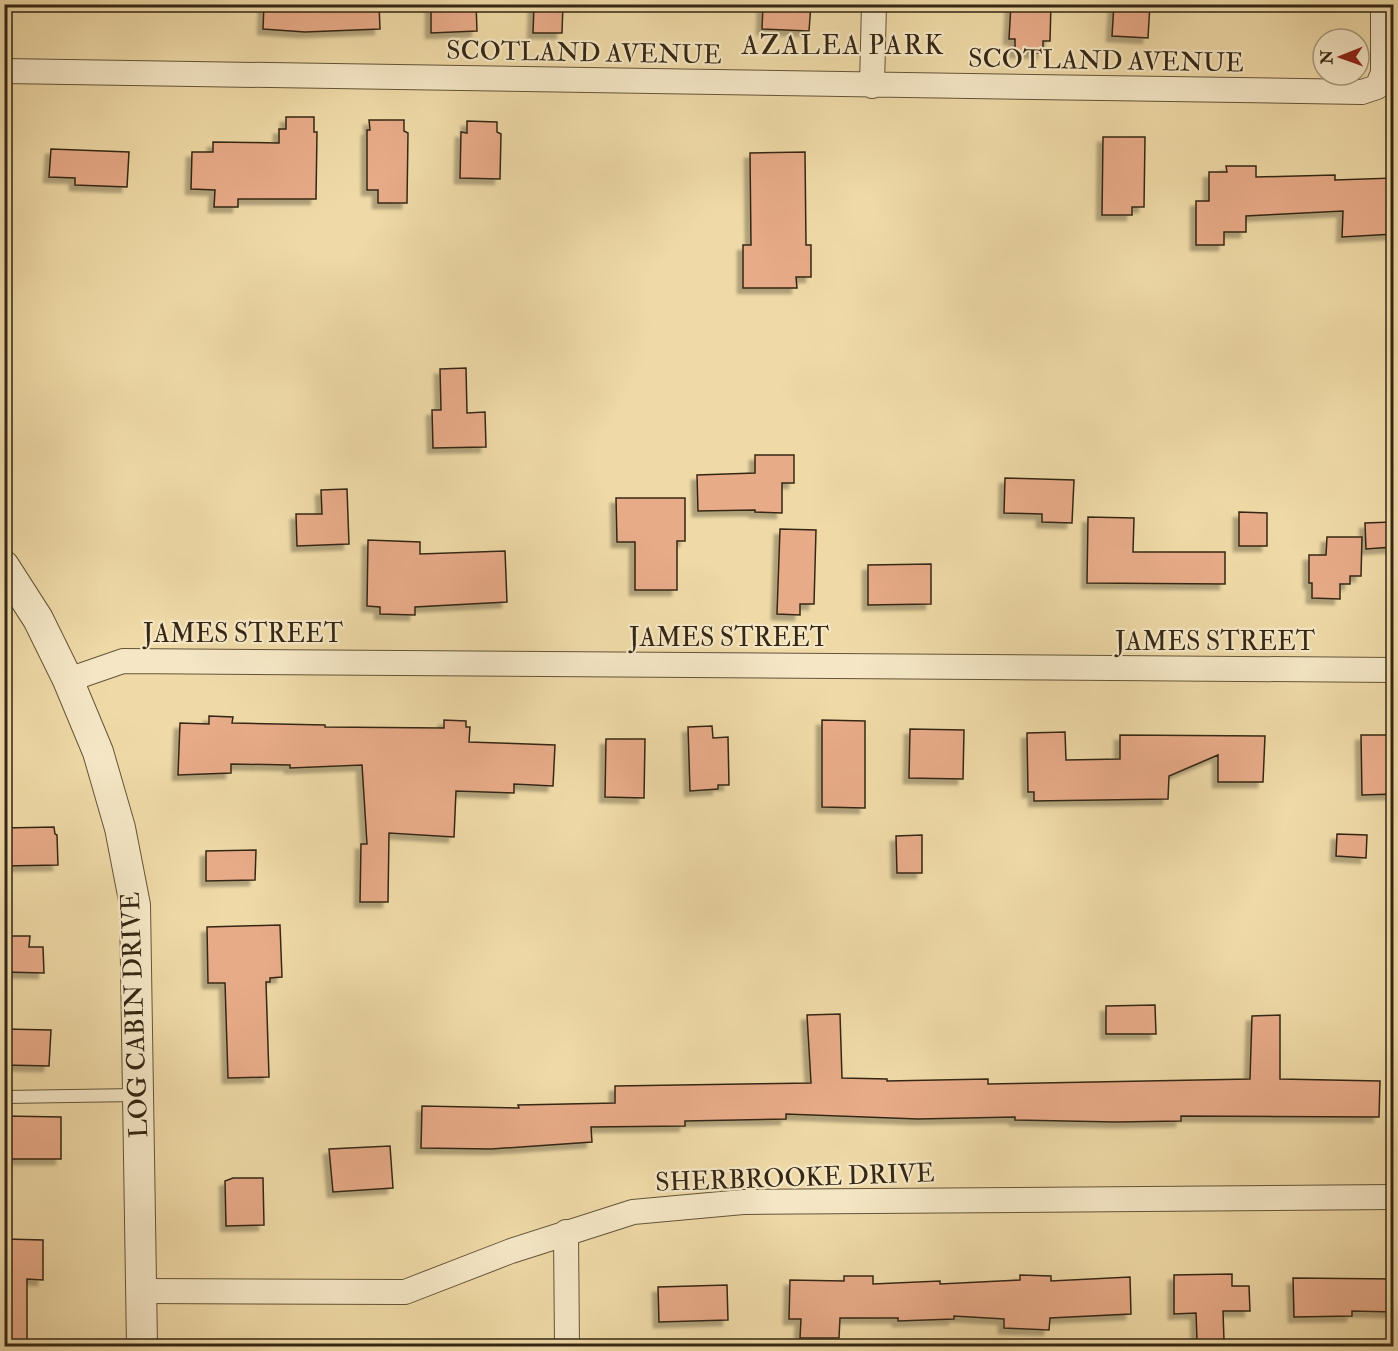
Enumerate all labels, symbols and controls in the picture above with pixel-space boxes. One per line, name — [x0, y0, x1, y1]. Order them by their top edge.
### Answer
north arrow — [1311, 27, 1371, 87]
district label: AZALEA PARK — [740, 29, 945, 62]
street label: SCOTLAND AVENUE — [446, 35, 722, 71]
street label: SCOTLAND AVENUE — [968, 43, 1244, 79]
text: N — [1317, 49, 1337, 66]
street label: JAMES STREET — [142, 618, 343, 650]
street label: JAMES STREET — [628, 622, 829, 654]
street label: JAMES STREET — [1114, 626, 1315, 658]
street label: LOG CABIN DRIVE — [115, 891, 155, 1139]
street label: SHERBROOKE DRIVE — [655, 1157, 935, 1199]

